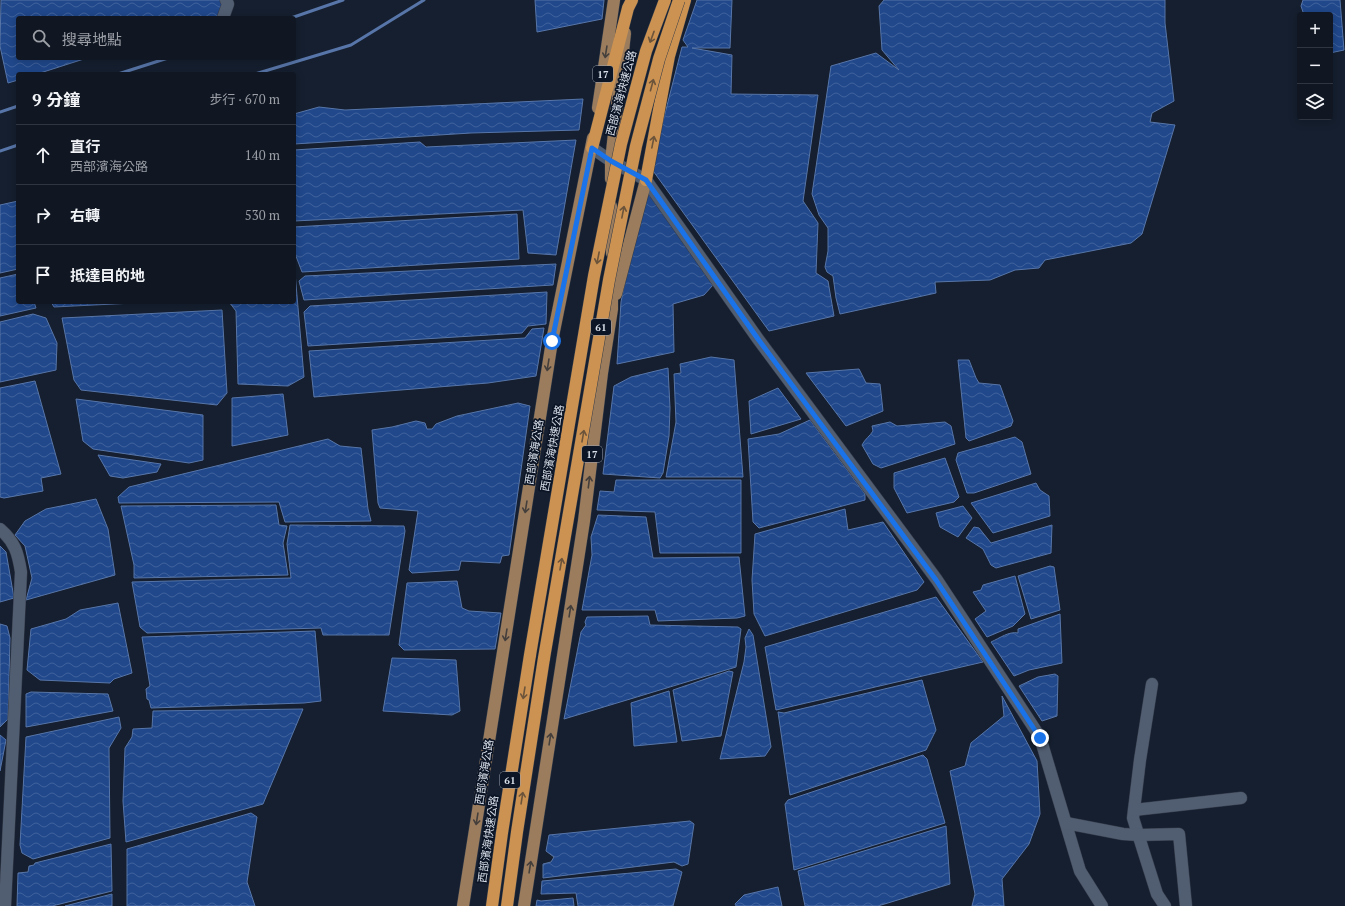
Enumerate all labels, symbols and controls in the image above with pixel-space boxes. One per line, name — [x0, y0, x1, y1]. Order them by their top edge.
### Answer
map controls — [1297, 12, 1333, 120]
button: + — [1297, 12, 1333, 48]
search box — [16, 16, 296, 60]
icon: search — [30, 27, 52, 49]
text: 搜尋地點 — [62, 29, 122, 49]
one-way arrow — [647, 30, 655, 42]
one-way arrow — [602, 45, 610, 58]
button: − — [1297, 48, 1333, 84]
street label: 西部濱海快速公路 — [603, 49, 639, 137]
road number: 17 — [593, 66, 613, 82]
one-way arrow — [649, 79, 656, 92]
button: layers — [1297, 84, 1333, 120]
text: 9 分鐘 — [32, 88, 80, 111]
text: 步行 · 670 m — [209, 90, 280, 108]
text: 直行 — [70, 136, 100, 156]
one-way arrow — [649, 136, 657, 149]
icon: ahead — [32, 144, 54, 166]
text: 140 m — [245, 146, 280, 164]
text: 西部濱海公路 — [70, 157, 148, 175]
icon: right — [32, 204, 54, 226]
text: 右轉 — [70, 205, 100, 225]
text: 530 m — [245, 206, 280, 224]
one-way arrow — [620, 206, 628, 219]
one-way arrow — [593, 251, 601, 264]
icon: arrive — [32, 264, 54, 286]
text: 抵達目的地 — [70, 265, 145, 285]
road number: 61 — [591, 319, 611, 335]
route start — [543, 332, 561, 350]
one-way arrow — [544, 358, 552, 371]
street label: 西部濱海快速公路 — [537, 403, 567, 493]
street label: 西部濱海公路 — [522, 418, 546, 486]
one-way arrow — [579, 430, 587, 443]
road number: 17 — [582, 446, 602, 462]
one-way arrow — [585, 476, 593, 489]
one-way arrow — [522, 500, 530, 513]
one-way arrow — [557, 558, 565, 571]
one-way arrow — [566, 605, 574, 618]
one-way arrow — [501, 628, 509, 641]
one-way arrow — [520, 686, 528, 699]
route end — [1031, 729, 1049, 747]
one-way arrow — [546, 733, 554, 746]
street label: 西部濱海公路 — [472, 738, 496, 806]
road number: 61 — [500, 772, 520, 788]
one-way arrow — [518, 792, 526, 805]
street label: 西部濱海快速公路 — [475, 794, 501, 884]
one-way arrow — [473, 812, 481, 825]
one-way arrow — [526, 861, 534, 874]

